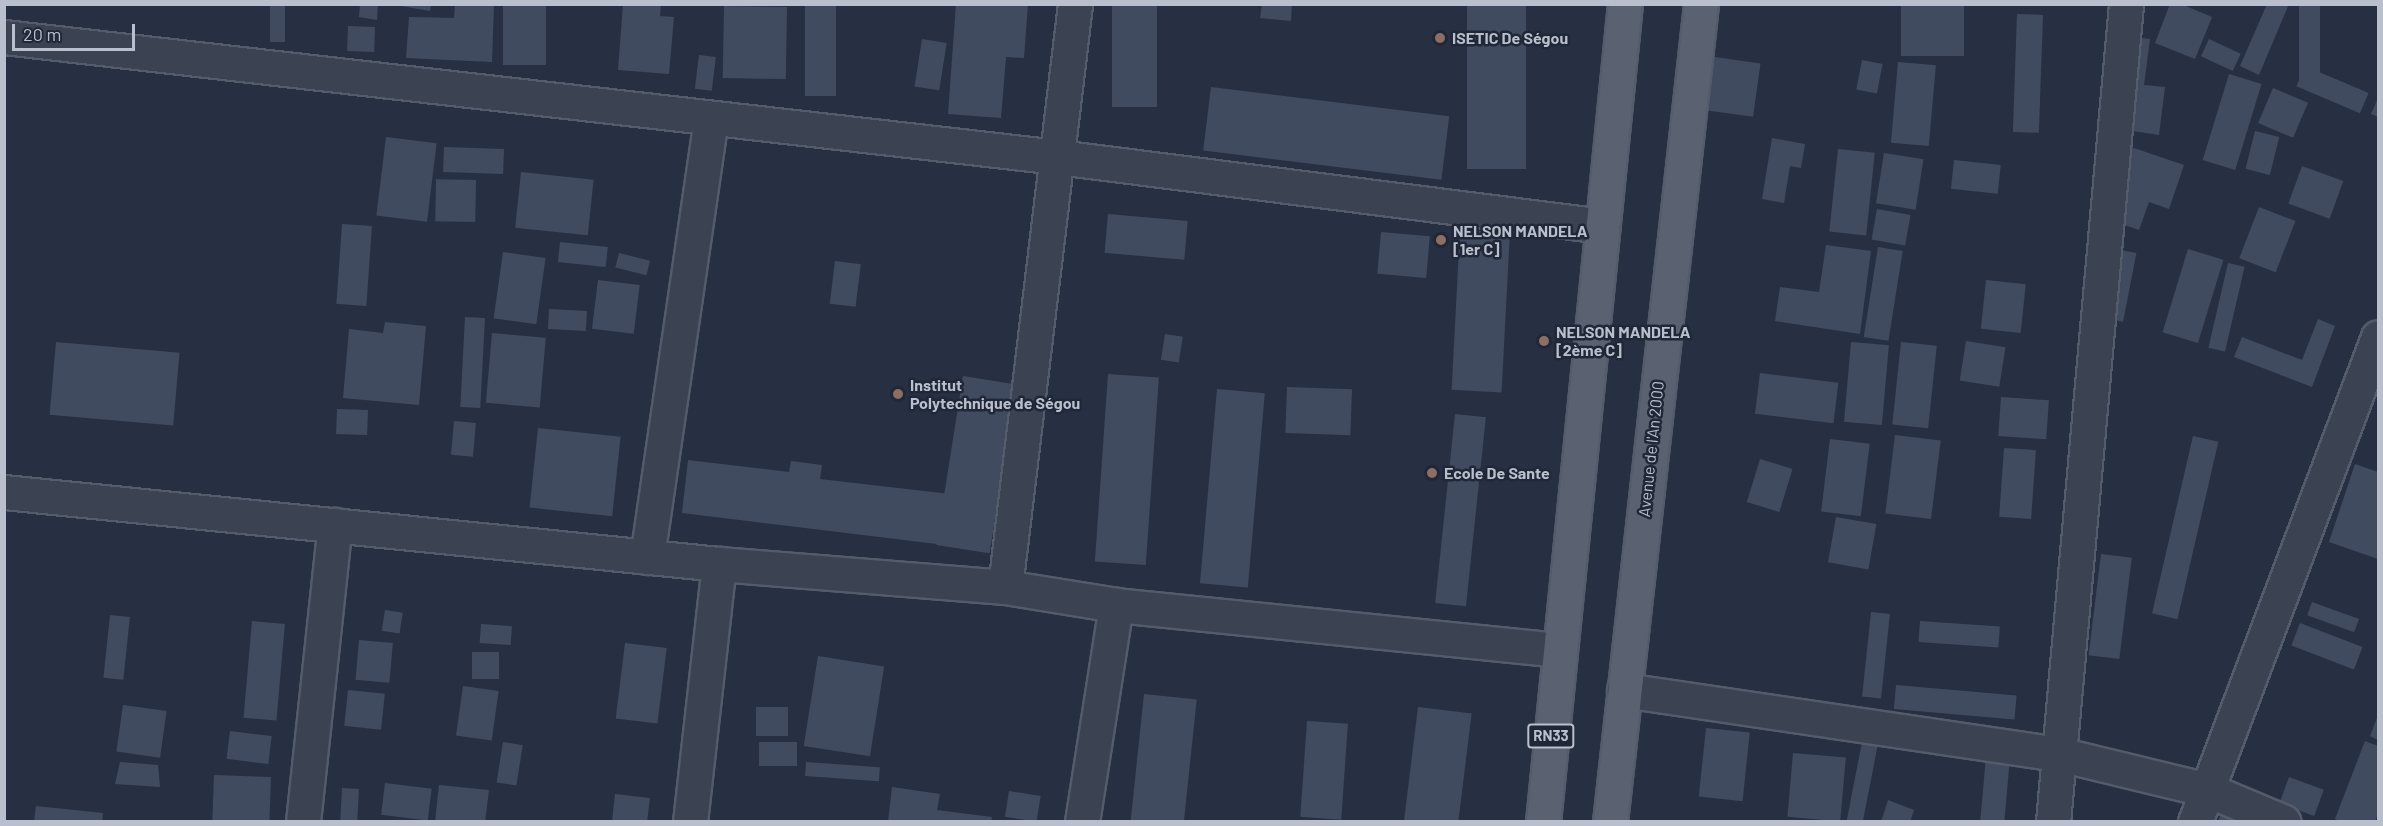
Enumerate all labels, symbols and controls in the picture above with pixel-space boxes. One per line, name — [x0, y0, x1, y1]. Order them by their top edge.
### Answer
scale bar — [15, 12, 138, 50]
text: 20 m — [23, 23, 61, 45]
place label: ISETIC De Ségou — [1452, 28, 1568, 48]
marker: ISETIC De Ségou — [1433, 31, 1447, 45]
place label: NELSON MANDELA [1er C] — [1453, 221, 1587, 259]
marker: NELSON MANDELA [1er C] — [1434, 233, 1448, 247]
place label: NELSON MANDELA [2ème C] — [1556, 322, 1690, 360]
marker: NELSON MANDELA [2ème C] — [1537, 334, 1551, 348]
place label: Institut Polytechnique de Ségou — [910, 375, 1080, 413]
street label: Avenue de l'An 2000 — [1634, 380, 1668, 518]
marker: Institut Polytechnique de Ségou — [891, 387, 905, 401]
place label: Ecole De Sante — [1444, 463, 1550, 483]
marker: Ecole De Sante — [1425, 466, 1439, 480]
road number: RN33 — [1527, 724, 1575, 748]

